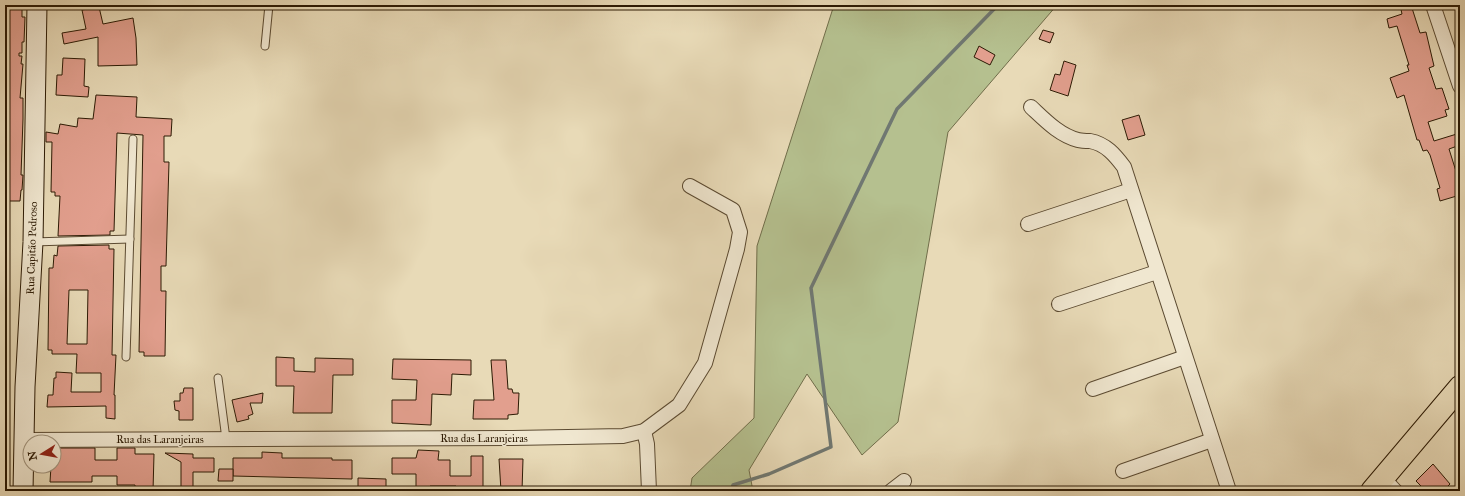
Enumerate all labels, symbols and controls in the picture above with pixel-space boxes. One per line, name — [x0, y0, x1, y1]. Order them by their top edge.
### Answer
street label: Rua Capitão Pedroso — [24, 201, 40, 295]
street label: Rua das Laranjeiras — [440, 432, 528, 445]
street label: Rua das Laranjeiras — [116, 433, 204, 446]
north arrow — [22, 434, 62, 474]
text: N — [25, 449, 40, 462]

